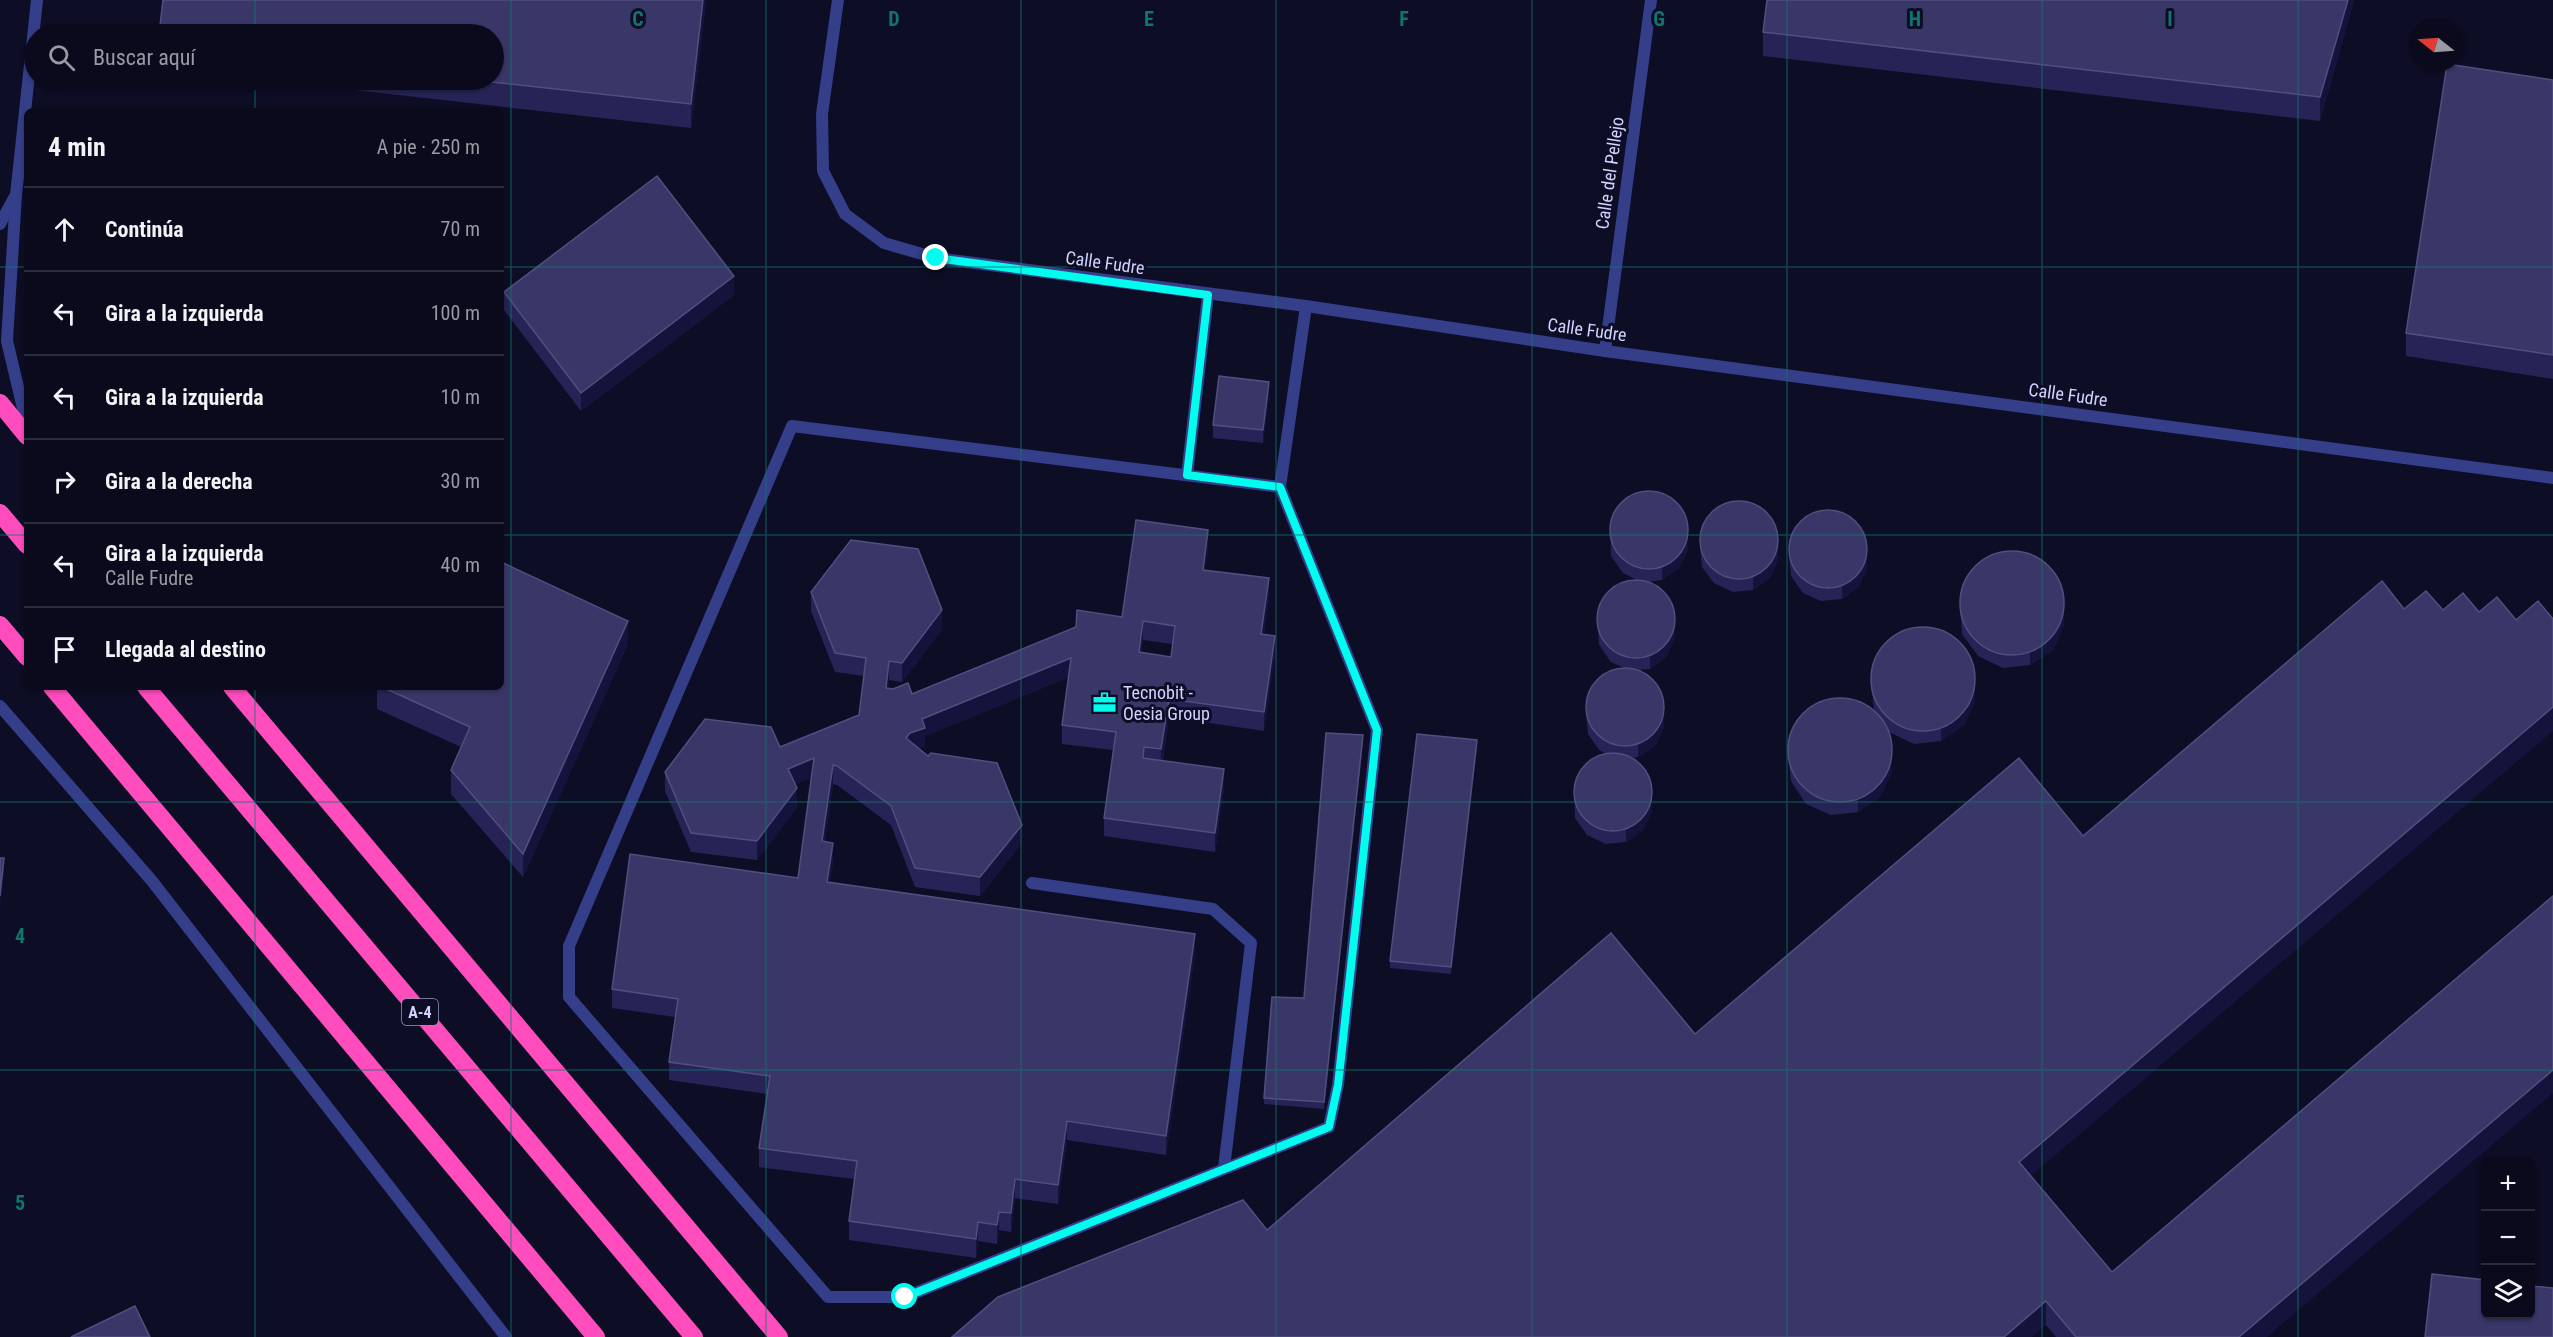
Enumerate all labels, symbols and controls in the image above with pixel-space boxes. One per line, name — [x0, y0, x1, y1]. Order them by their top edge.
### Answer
text: C — [632, 7, 644, 31]
text: D — [888, 7, 900, 31]
text: E — [1144, 7, 1154, 31]
text: F — [1399, 7, 1409, 31]
text: G — [1653, 7, 1665, 31]
text: H — [1909, 7, 1921, 31]
text: I — [2167, 7, 2173, 31]
north arrow — [2409, 18, 2463, 72]
search box — [24, 24, 504, 90]
icon: search — [45, 41, 78, 74]
text: Buscar aquí — [93, 45, 196, 70]
street label: Calle del Pellejo — [1591, 115, 1628, 231]
text: 4 min — [48, 132, 106, 162]
text: A pie · 250 m — [377, 135, 480, 159]
icon: ahead — [48, 213, 81, 246]
text: Continúa — [105, 217, 184, 242]
text: 70 m — [441, 217, 480, 241]
route end — [922, 244, 948, 270]
street label: Calle Fudre — [1064, 247, 1146, 278]
icon: left — [48, 297, 81, 330]
text: Gira a la izquierda — [105, 301, 264, 326]
text: 100 m — [431, 301, 480, 325]
street label: Calle Fudre — [1546, 314, 1628, 345]
street label: Calle Fudre — [2027, 379, 2109, 410]
icon: left — [48, 381, 81, 414]
text: Gira a la izquierda — [105, 385, 264, 410]
text: 10 m — [441, 385, 480, 409]
icon: right — [48, 465, 81, 498]
text: Gira a la derecha — [105, 469, 253, 494]
text: 30 m — [441, 469, 480, 493]
text: Gira a la izquierda — [105, 541, 264, 566]
icon: left — [48, 549, 81, 582]
text: 40 m — [441, 553, 480, 577]
text: Calle Fudre — [105, 566, 193, 590]
icon: arrive — [48, 633, 81, 666]
text: Llegada al destino — [105, 637, 266, 662]
place label: Tecnobit - Oesia Group — [1123, 682, 1210, 724]
office icon: Tecnobit - Oesia Group — [1092, 690, 1118, 716]
text: 4 — [15, 924, 25, 948]
road number: A-4 — [402, 999, 438, 1025]
map controls — [2481, 1157, 2535, 1319]
button: + — [2481, 1157, 2535, 1211]
text: 5 — [15, 1191, 25, 1215]
button: − — [2481, 1211, 2535, 1265]
button: layers — [2481, 1265, 2535, 1319]
route start — [891, 1283, 917, 1309]

